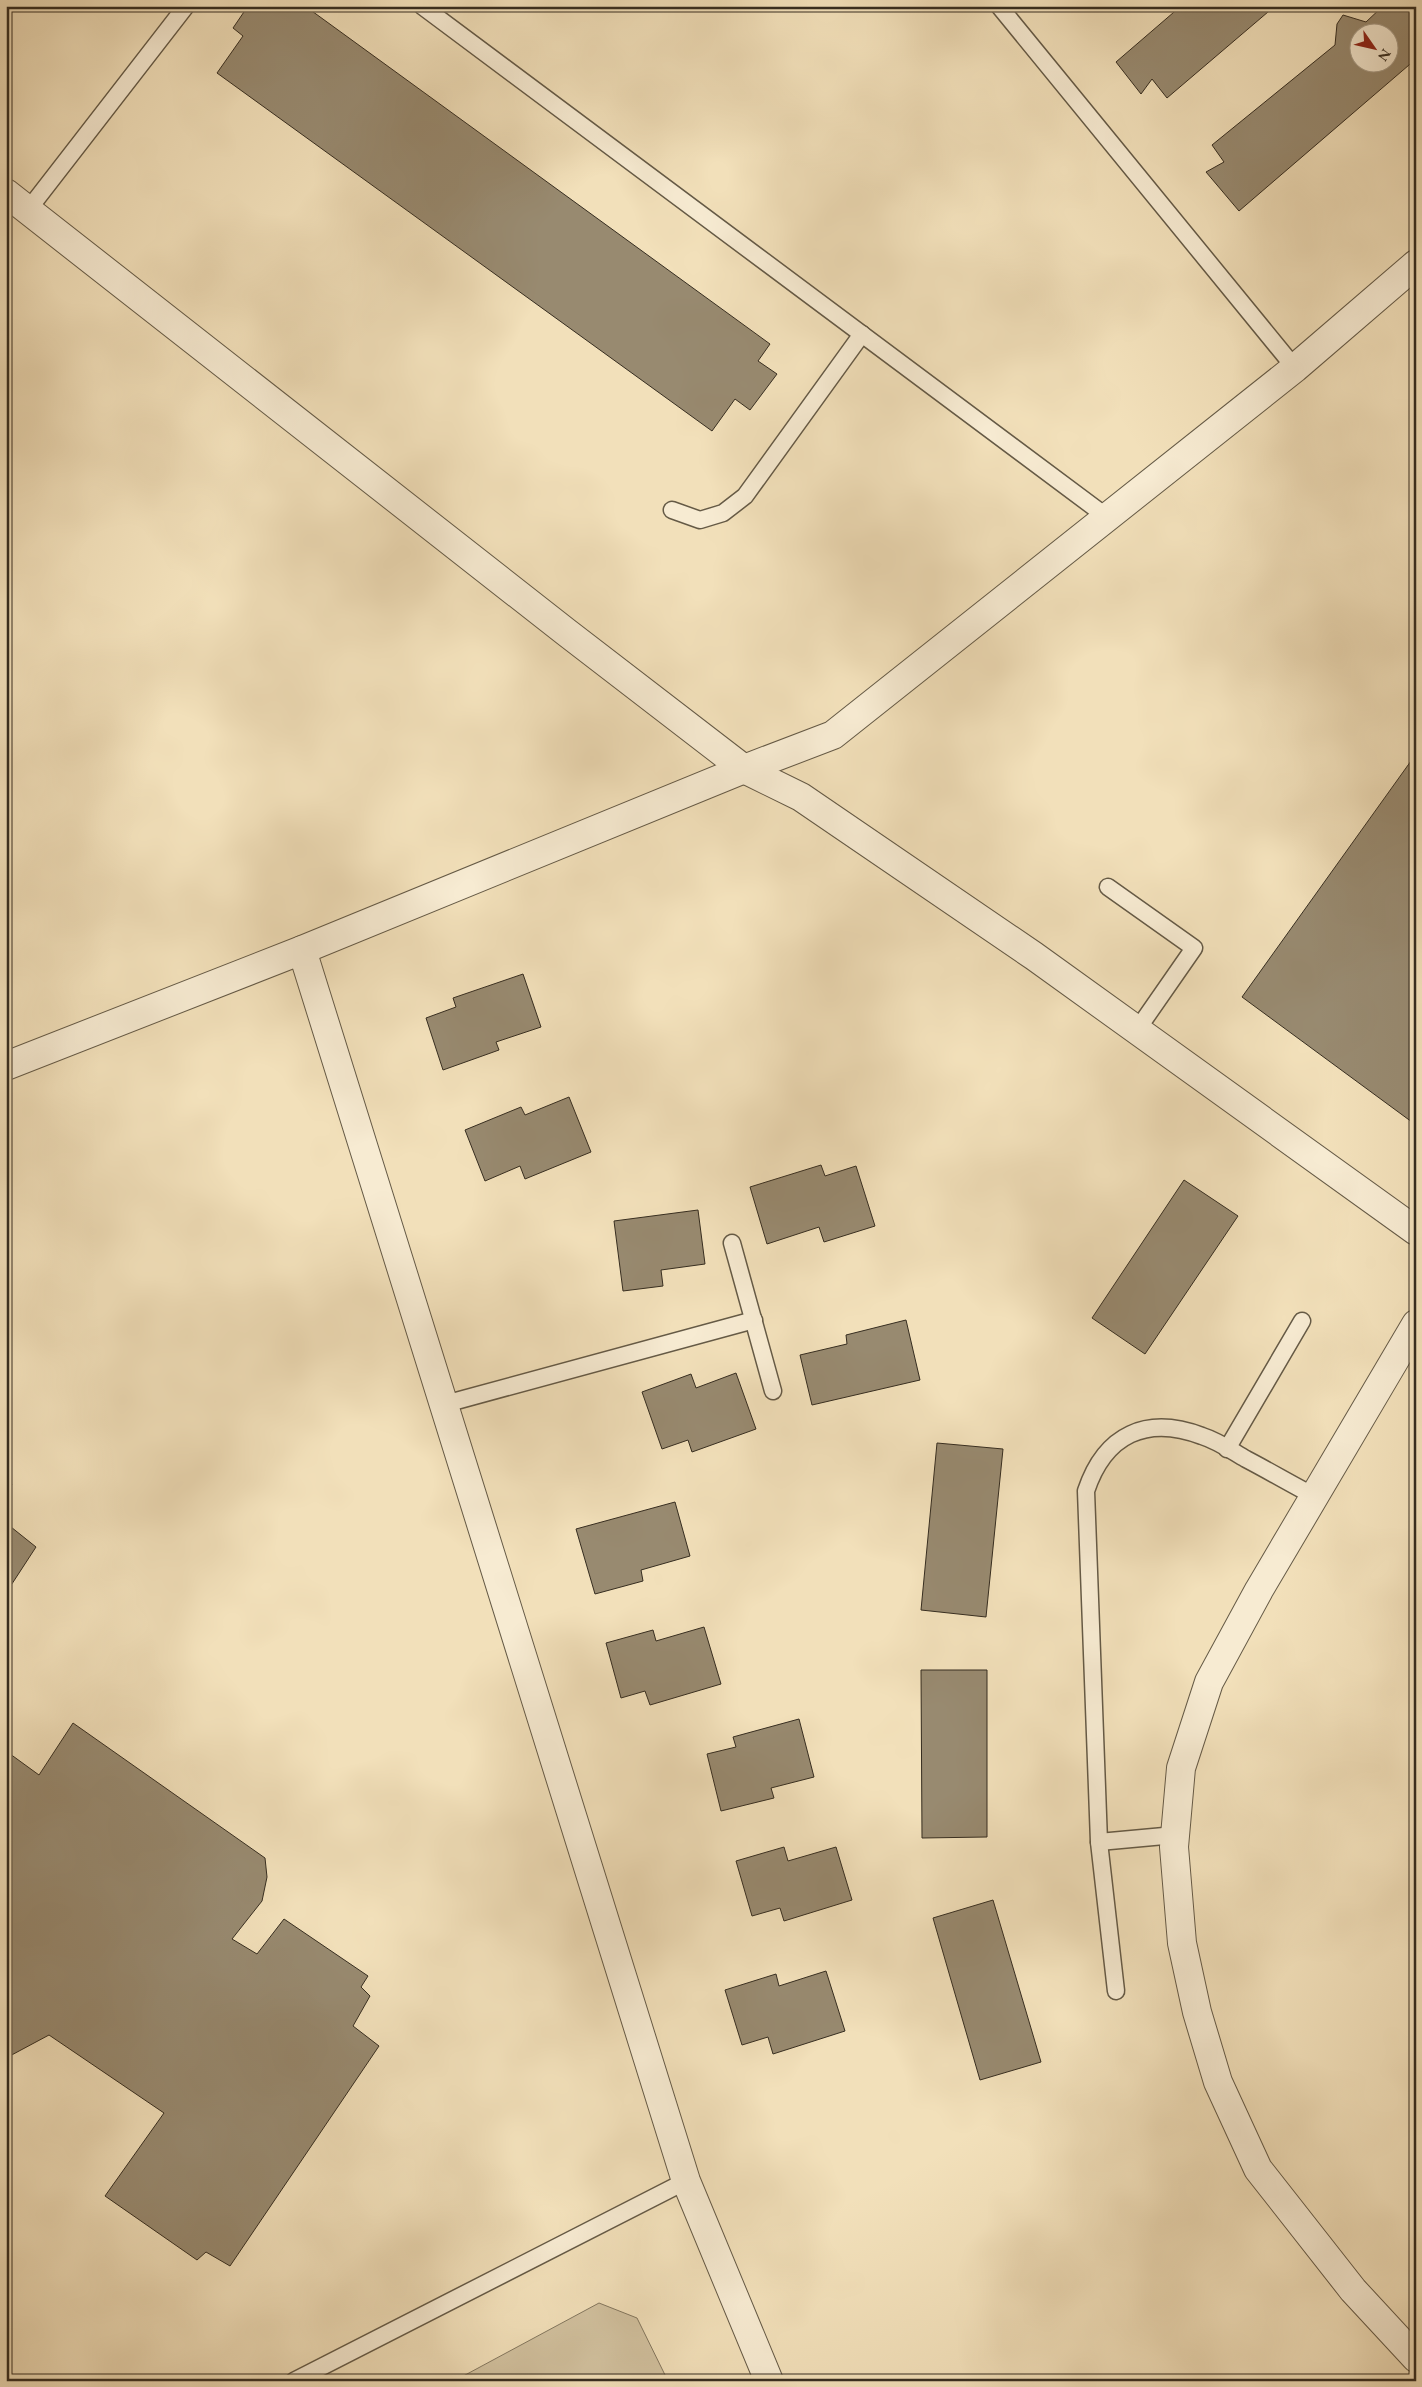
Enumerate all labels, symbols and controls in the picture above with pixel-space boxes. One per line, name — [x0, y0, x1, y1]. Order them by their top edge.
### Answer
north arrow — [1350, 22, 1400, 72]
text: N — [1374, 46, 1395, 66]

